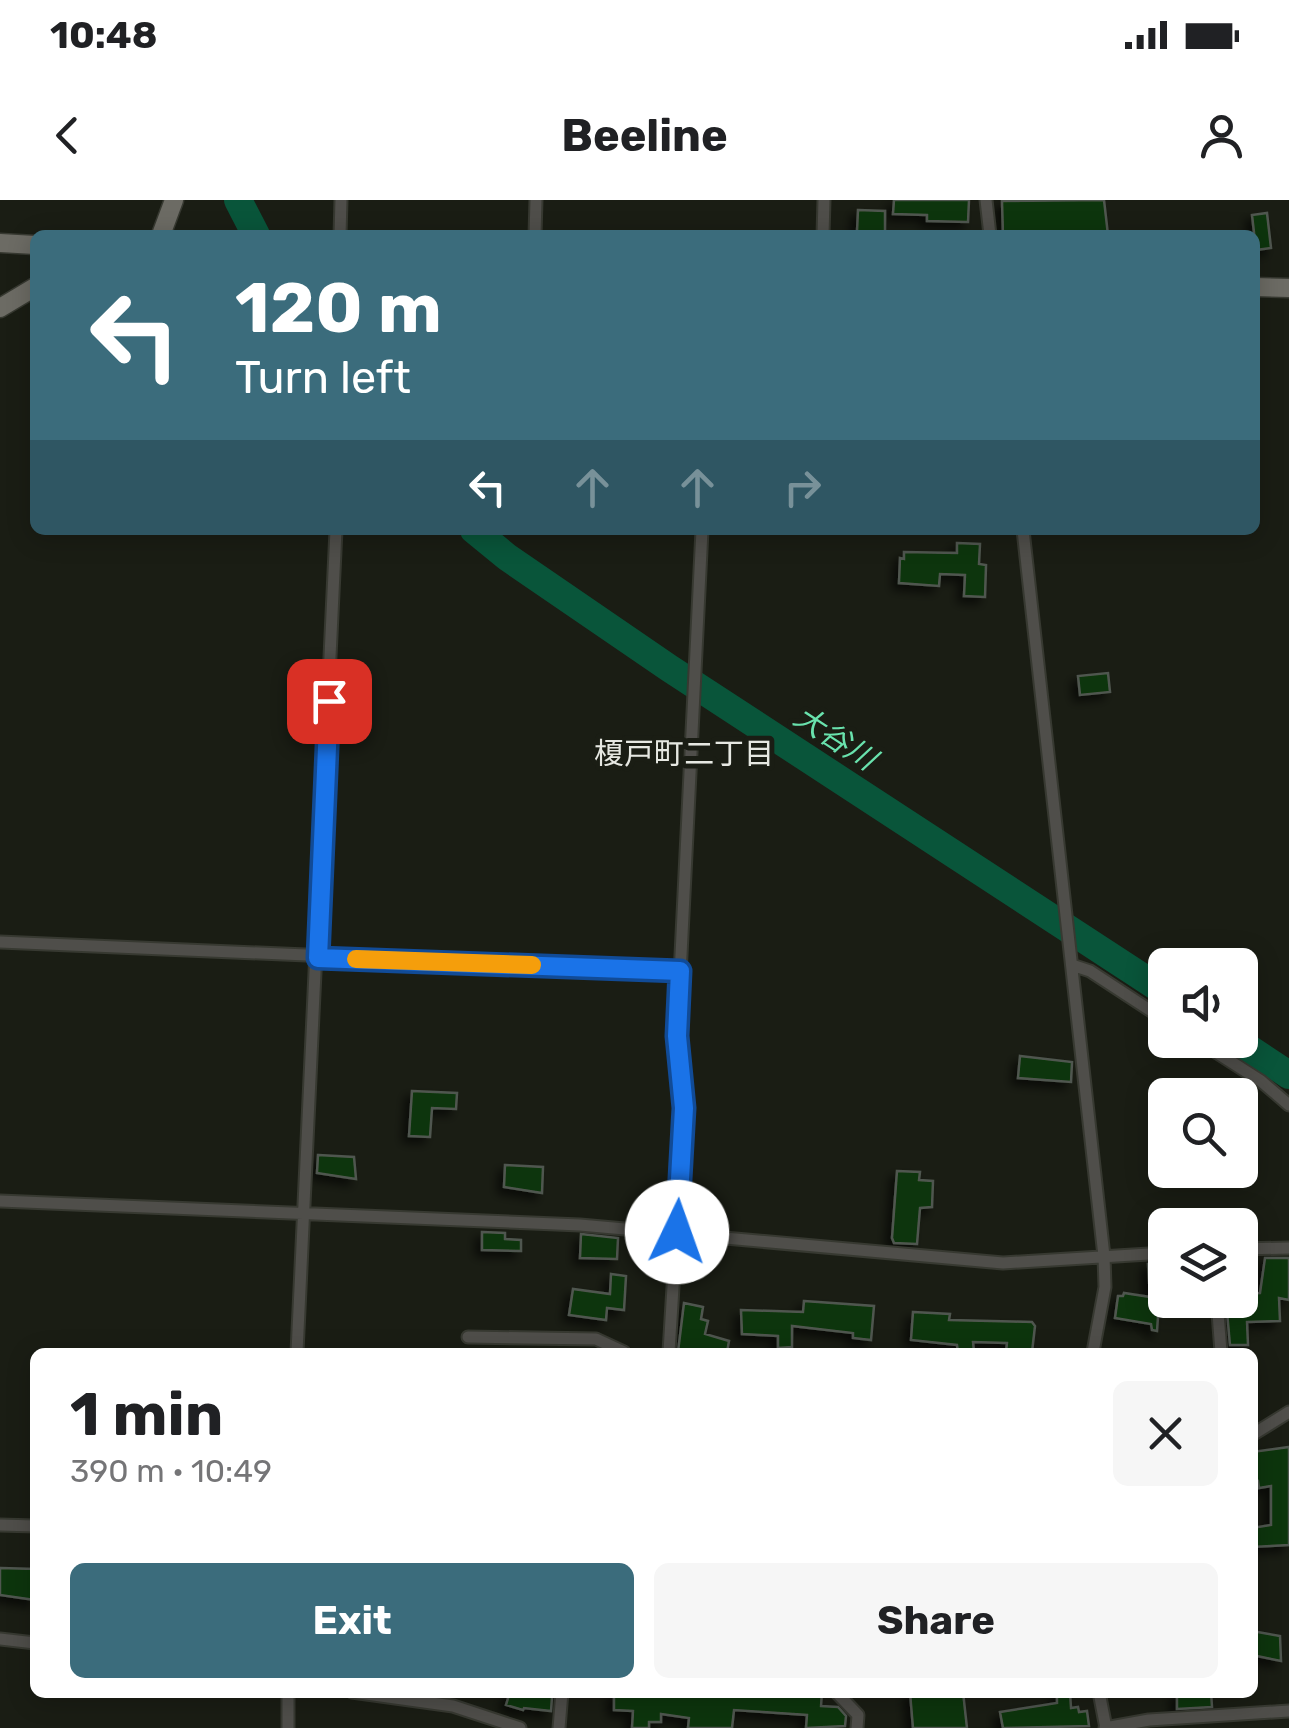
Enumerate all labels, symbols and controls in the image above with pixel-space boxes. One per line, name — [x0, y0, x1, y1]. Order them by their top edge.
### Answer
text: 10:48 — [50, 12, 158, 58]
icon: back — [40, 108, 95, 163]
icon: person — [1194, 108, 1249, 163]
text: Beeline — [561, 109, 728, 162]
text: 120 m — [235, 267, 442, 350]
icon: left — [70, 270, 200, 400]
text: Turn left — [235, 351, 411, 404]
icon: left — [460, 460, 515, 515]
icon: ahead — [565, 460, 620, 515]
icon: ahead — [670, 460, 725, 515]
icon: right — [775, 460, 830, 515]
pin — [287, 659, 372, 744]
icon: arrive — [302, 674, 357, 729]
water label: 大谷川 — [787, 698, 885, 779]
district label: 榎戸町二丁目 — [594, 736, 774, 772]
map controls — [1148, 948, 1258, 1318]
button: sound — [1148, 948, 1258, 1058]
button: search — [1148, 1078, 1258, 1188]
position arrow — [625, 1180, 729, 1284]
button: layers — [1148, 1208, 1258, 1318]
text: 1 min — [70, 1379, 223, 1450]
button: close — [1113, 1381, 1218, 1486]
text: 390 m · 10:49 — [70, 1452, 272, 1490]
button: Exit — [70, 1563, 634, 1678]
button: Share — [654, 1563, 1218, 1678]

